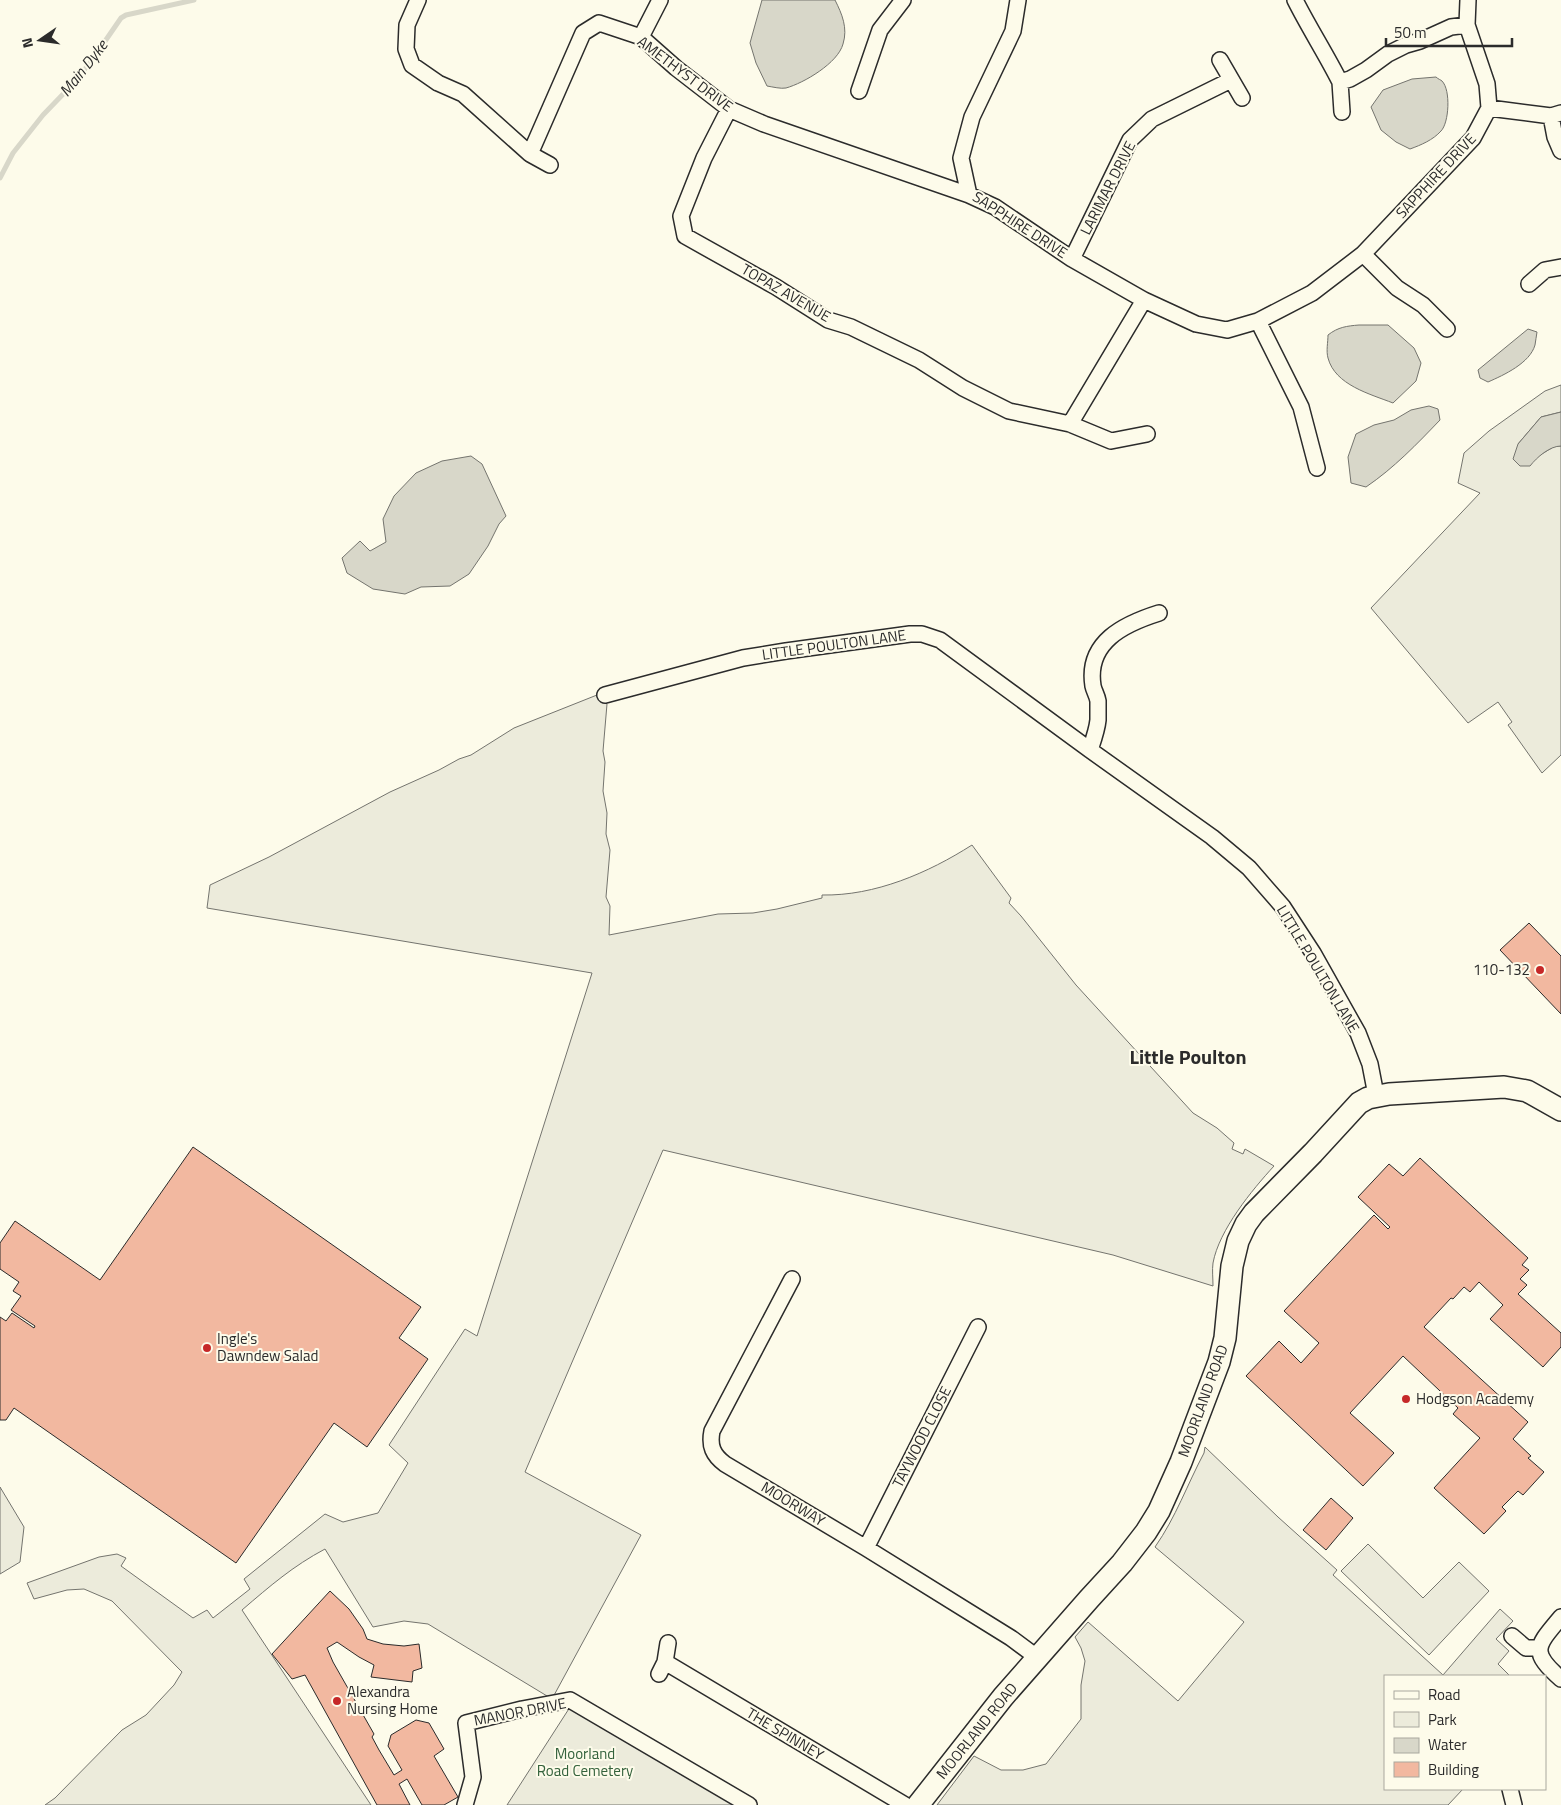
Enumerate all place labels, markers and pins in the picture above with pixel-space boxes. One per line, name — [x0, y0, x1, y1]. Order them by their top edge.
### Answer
place label: 110-132 — [1473, 958, 1530, 981]
marker: 110-132 — [1534, 964, 1546, 976]
place label: Ingle's Dawndew Salad — [217, 1327, 318, 1367]
marker: Ingle's Dawndew Salad — [201, 1342, 213, 1354]
place label: Hodgson Academy — [1416, 1387, 1534, 1410]
marker: Hodgson Academy — [1400, 1393, 1412, 1405]
place label: Alexandra Nursing Home — [347, 1680, 438, 1720]
marker: Alexandra Nursing Home — [331, 1695, 343, 1707]

